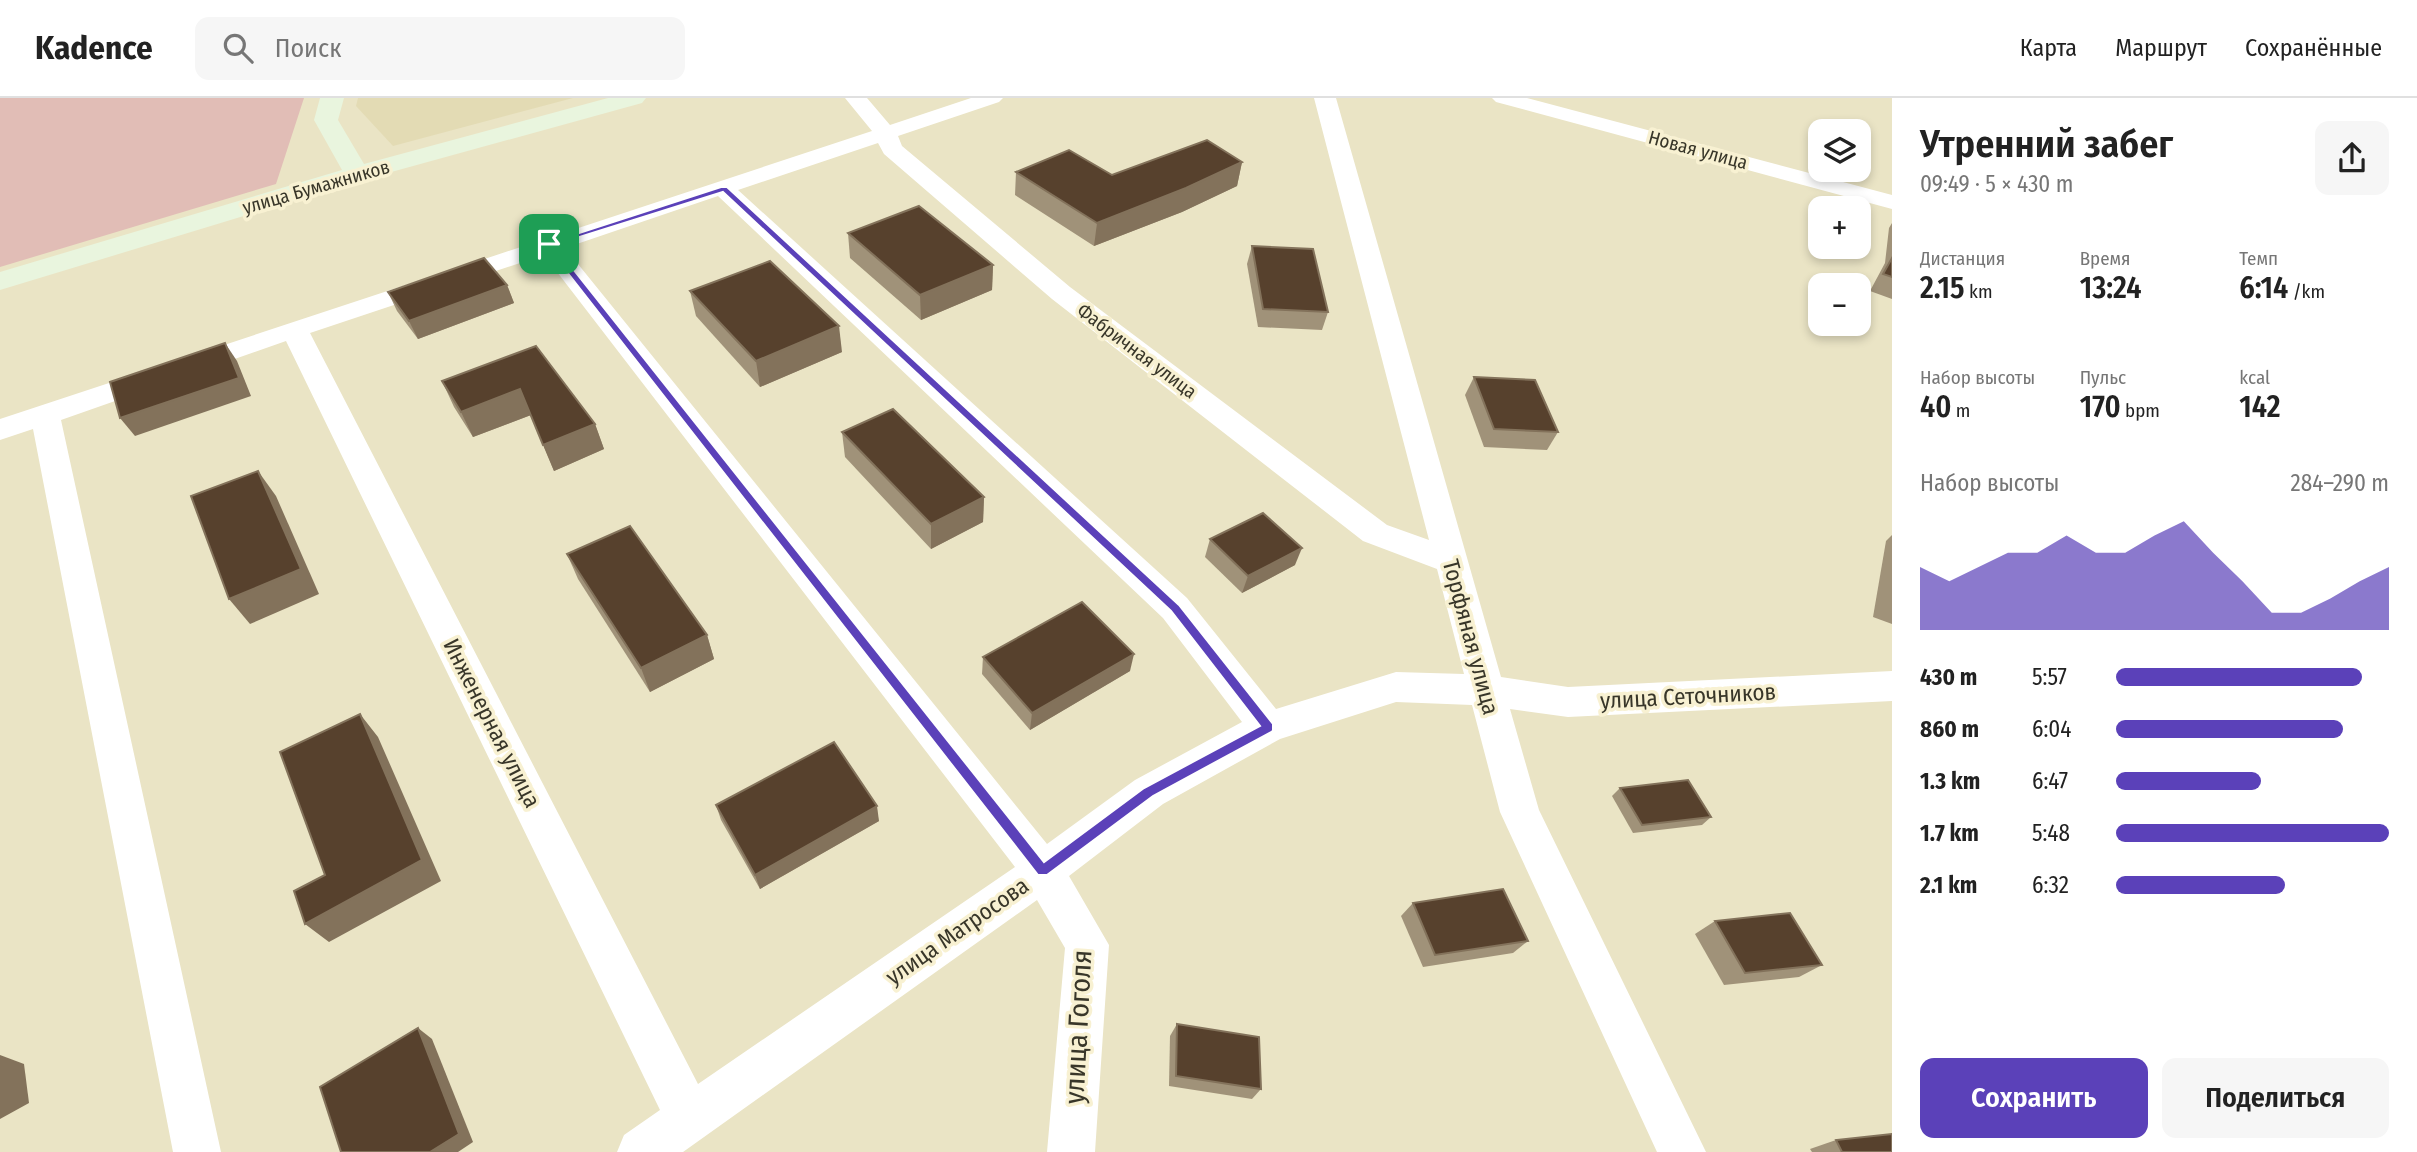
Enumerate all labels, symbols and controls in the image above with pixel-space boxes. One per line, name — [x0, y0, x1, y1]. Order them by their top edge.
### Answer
search box — [195, 17, 685, 80]
text: Kadence — [35, 28, 153, 68]
icon: search — [219, 29, 257, 67]
text: Поиск — [275, 33, 341, 64]
text: Карта — [2020, 34, 2077, 62]
text: Маршрут — [2115, 34, 2207, 62]
text: Сохранённые — [2245, 34, 2382, 62]
map controls — [1808, 119, 1871, 336]
button: layers — [1808, 119, 1871, 182]
text: Утренний забег — [1920, 121, 2173, 167]
button: share — [2315, 121, 2389, 195]
street label: Новая улица — [1646, 126, 1750, 174]
street label: улица Бумажников — [240, 155, 392, 219]
text: 09:49 · 5 × 430 m — [1920, 170, 2073, 198]
button: + — [1808, 196, 1871, 259]
pin — [519, 214, 579, 274]
icon: arrive — [530, 225, 568, 263]
text: Дистанция — [1920, 247, 2005, 270]
text: Время — [2080, 247, 2131, 270]
text: Темп — [2239, 247, 2278, 270]
text: 2.15 — [1920, 270, 1965, 306]
text: 13:24 — [2080, 270, 2141, 306]
text: 6:14 — [2239, 270, 2288, 306]
button: − — [1808, 273, 1871, 336]
text: km — [1965, 280, 1993, 303]
text: /km — [2288, 280, 2325, 303]
street label: Фабричная улица — [1073, 299, 1201, 403]
text: Набор высоты — [1920, 366, 2035, 389]
text: Пульс — [2080, 366, 2126, 389]
text: kcal — [2239, 366, 2270, 389]
text: 40 — [1920, 389, 1951, 425]
text: 170 — [2080, 389, 2121, 425]
text: 142 — [2239, 389, 2280, 425]
text: m — [1951, 399, 1970, 422]
text: bpm — [2121, 399, 2160, 422]
text: Набор высоты — [1920, 469, 2059, 497]
text: 284–290 m — [2291, 469, 2389, 497]
street label: Торфяная улица — [1437, 556, 1505, 718]
street label: Инженерная улица — [437, 634, 547, 812]
text: 430 m — [1920, 663, 1977, 691]
text: 5:57 — [2032, 663, 2067, 691]
street label: улица Сеточников — [1599, 677, 1777, 715]
text: 860 m — [1920, 715, 1979, 743]
text: 6:04 — [2032, 715, 2071, 743]
text: 1.3 km — [1920, 767, 1980, 795]
text: 6:47 — [2032, 767, 2068, 795]
text: 1.7 km — [1920, 819, 1979, 847]
text: 5:48 — [2032, 819, 2070, 847]
street label: улица Матросова — [880, 871, 1034, 991]
text: 2.1 km — [1920, 871, 1977, 899]
text: 6:32 — [2032, 871, 2069, 899]
street label: улица Гоголя — [1057, 949, 1099, 1105]
button: Сохранить — [1920, 1058, 2148, 1138]
button: Поделиться — [2162, 1058, 2389, 1138]

